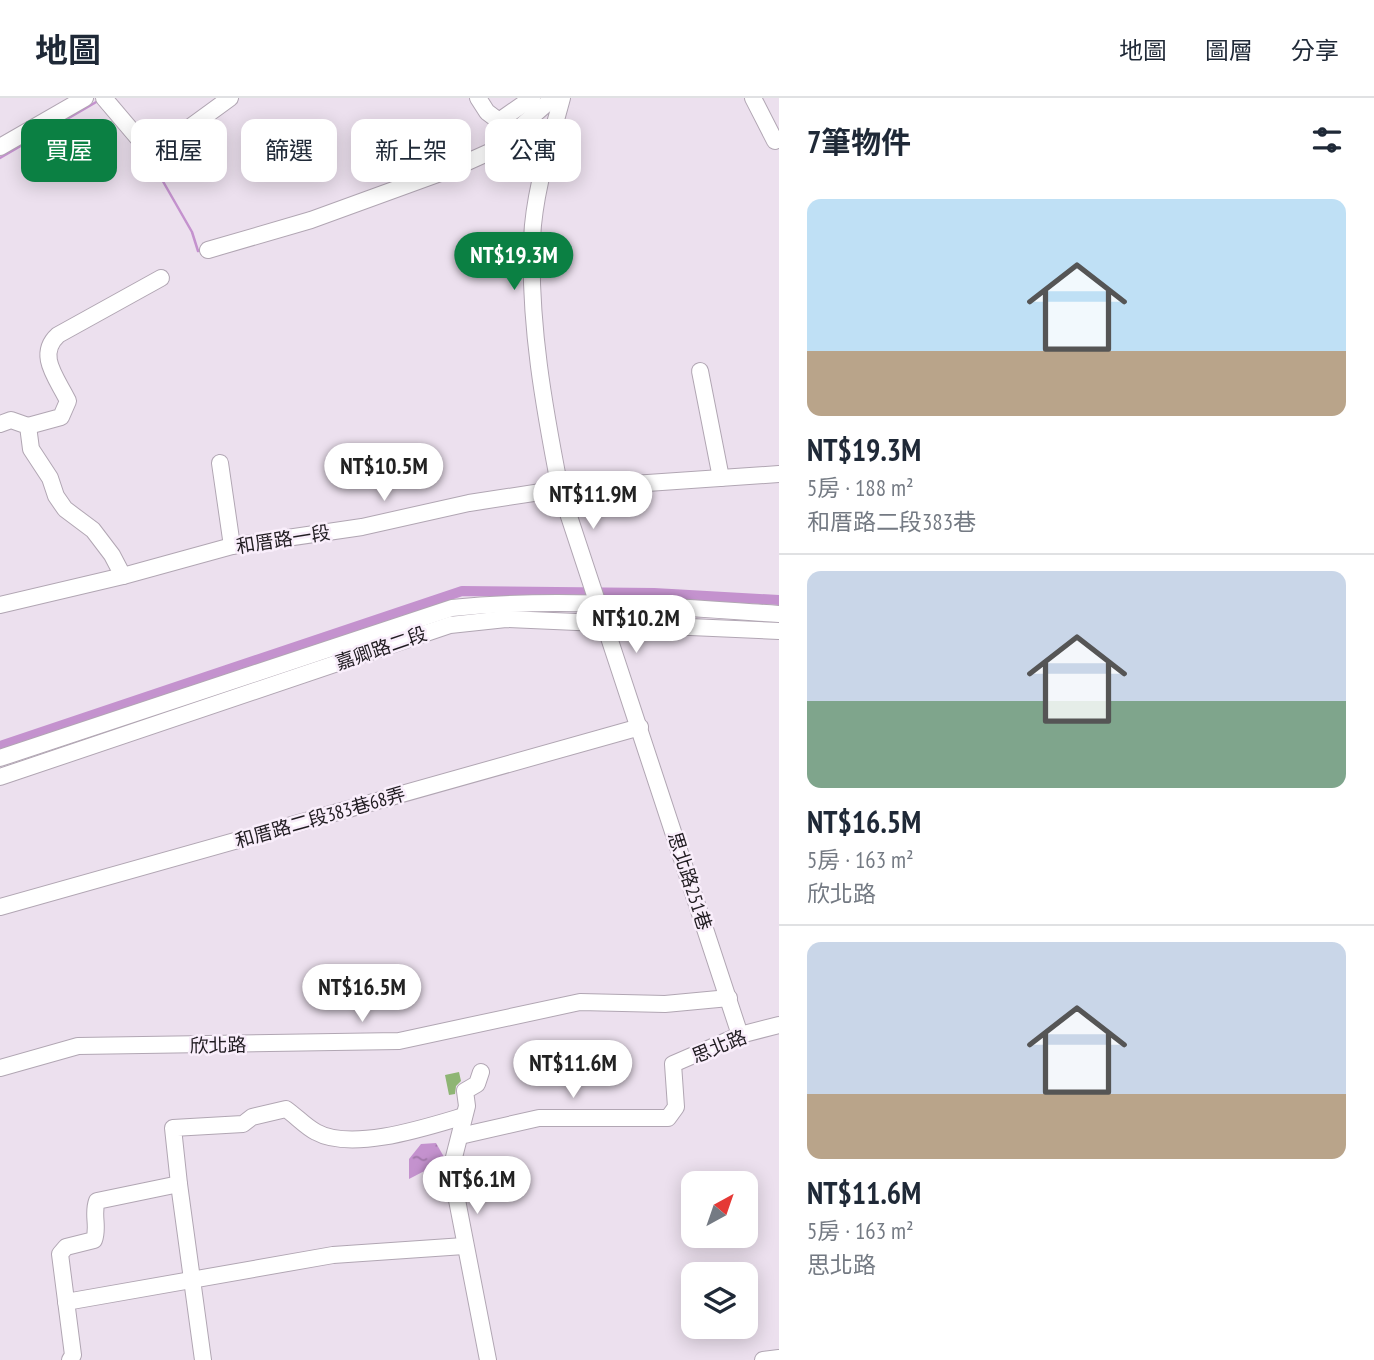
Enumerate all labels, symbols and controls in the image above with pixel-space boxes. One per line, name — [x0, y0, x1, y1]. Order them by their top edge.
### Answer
text: 地圖 — [35, 28, 101, 71]
text: 地圖 — [1119, 35, 1167, 66]
text: 圖層 — [1205, 35, 1253, 66]
text: 分享 — [1291, 35, 1339, 66]
chip: 買屋 — [21, 119, 117, 182]
chip: 租屋 — [131, 119, 227, 182]
chip: 篩選 — [241, 119, 337, 182]
chip: 新上架 — [351, 119, 471, 182]
chip: 公寓 — [485, 119, 581, 182]
icon: filters — [1308, 121, 1346, 159]
text: 7筆物件 — [807, 122, 911, 161]
pin: NT$19.3M — [442, 232, 586, 292]
text: NT$19.3M — [470, 240, 558, 269]
icon: home — [1014, 244, 1140, 370]
text: NT$19.3M — [807, 430, 921, 469]
pin: NT$10.5M — [312, 444, 456, 503]
text: NT$10.5M — [340, 451, 428, 480]
pin: NT$11.9M — [521, 472, 665, 531]
text: 5房 · 188 m² — [807, 473, 914, 502]
text: NT$11.9M — [549, 479, 637, 508]
text: 和厝路二段383巷 — [807, 507, 976, 536]
street label: 和厝路一段 — [234, 520, 332, 558]
pin: NT$10.2M — [564, 596, 708, 655]
text: NT$10.2M — [592, 603, 680, 632]
icon: home — [1014, 616, 1140, 742]
street label: 嘉卿路二段 — [332, 621, 430, 675]
street label: 和厝路二段383巷68弄 — [232, 781, 408, 853]
text: NT$16.5M — [807, 802, 921, 841]
street label: 思北路251巷 — [663, 829, 717, 933]
text: 5房 · 163 m² — [807, 845, 914, 874]
text: 欣北路 — [807, 879, 876, 908]
pin: NT$16.5M — [290, 964, 434, 1024]
text: NT$16.5M — [318, 972, 406, 1001]
icon: home — [1014, 987, 1140, 1113]
street label: 思北路 — [688, 1024, 750, 1068]
street label: 欣北路 — [189, 1033, 247, 1057]
pin: NT$11.6M — [501, 1040, 645, 1100]
text: NT$11.6M — [529, 1048, 617, 1077]
pin: NT$6.1M — [412, 1156, 542, 1216]
text: NT$6.1M — [439, 1164, 515, 1193]
north arrow — [681, 1171, 758, 1248]
map controls — [681, 1171, 758, 1339]
text: NT$11.6M — [807, 1173, 921, 1212]
text: 5房 · 163 m² — [807, 1216, 914, 1245]
text: 思北路 — [807, 1250, 876, 1279]
button: layers — [681, 1262, 758, 1339]

